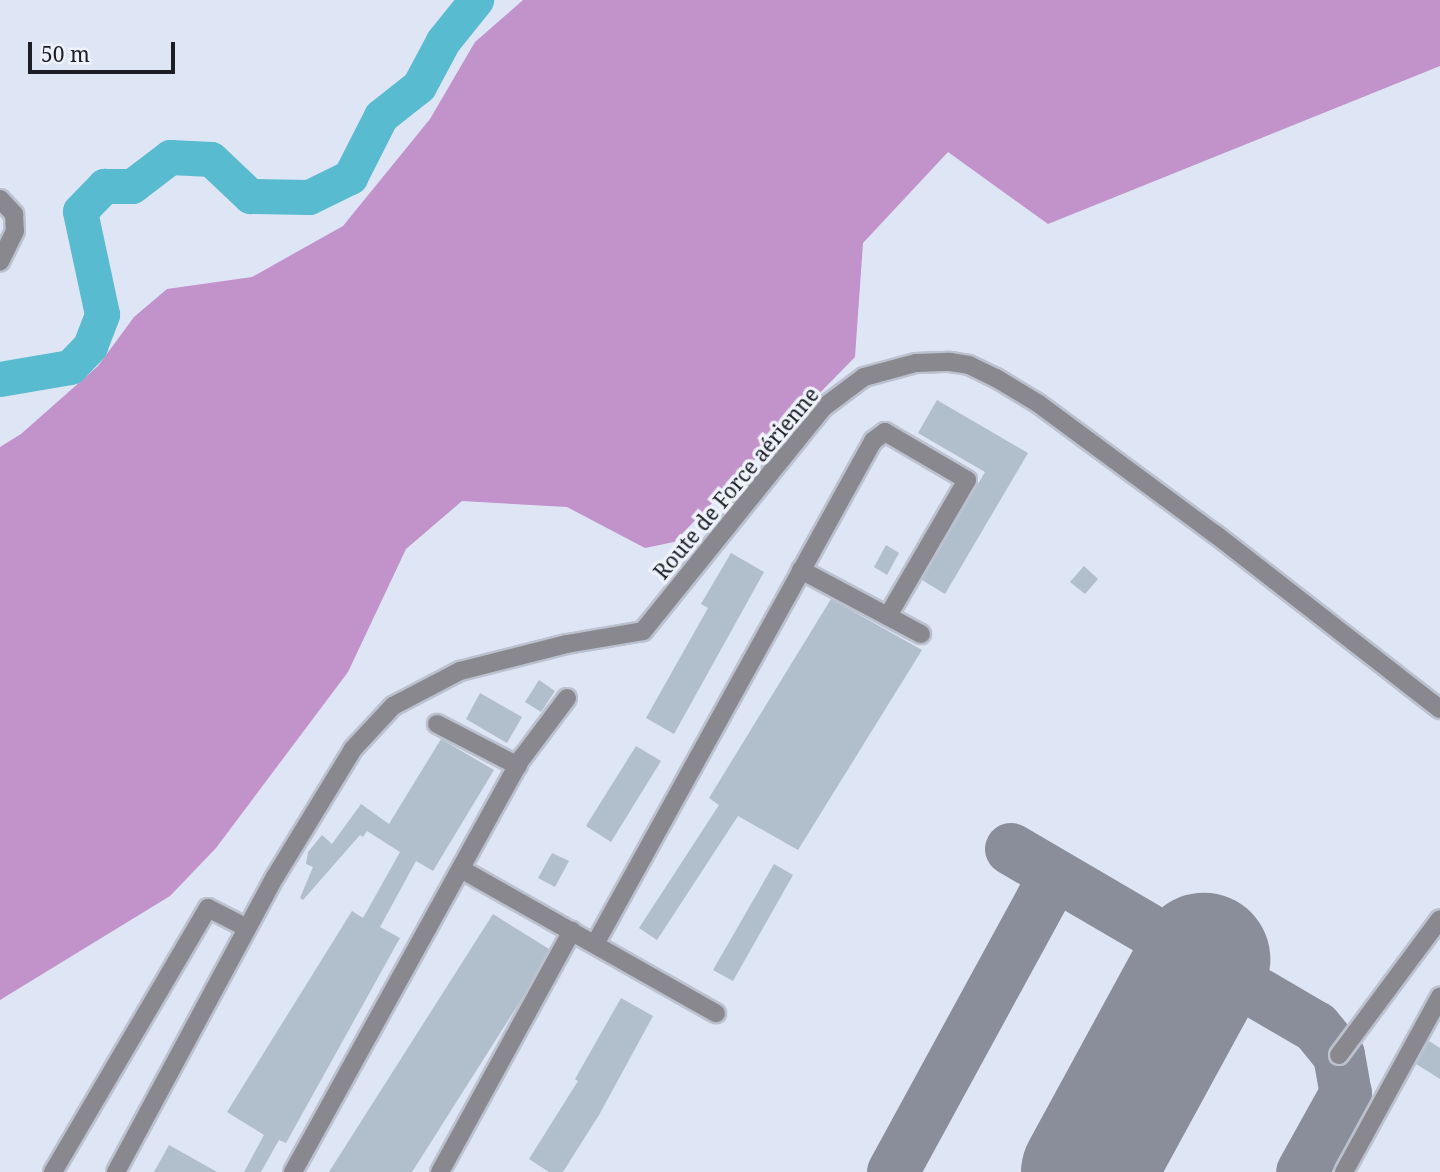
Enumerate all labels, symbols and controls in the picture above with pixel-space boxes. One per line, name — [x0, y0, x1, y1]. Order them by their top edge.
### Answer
scale bar — [32, 28, 178, 72]
text: 50 m — [41, 40, 90, 68]
street label: Route de Force aérienne — [648, 382, 824, 584]

